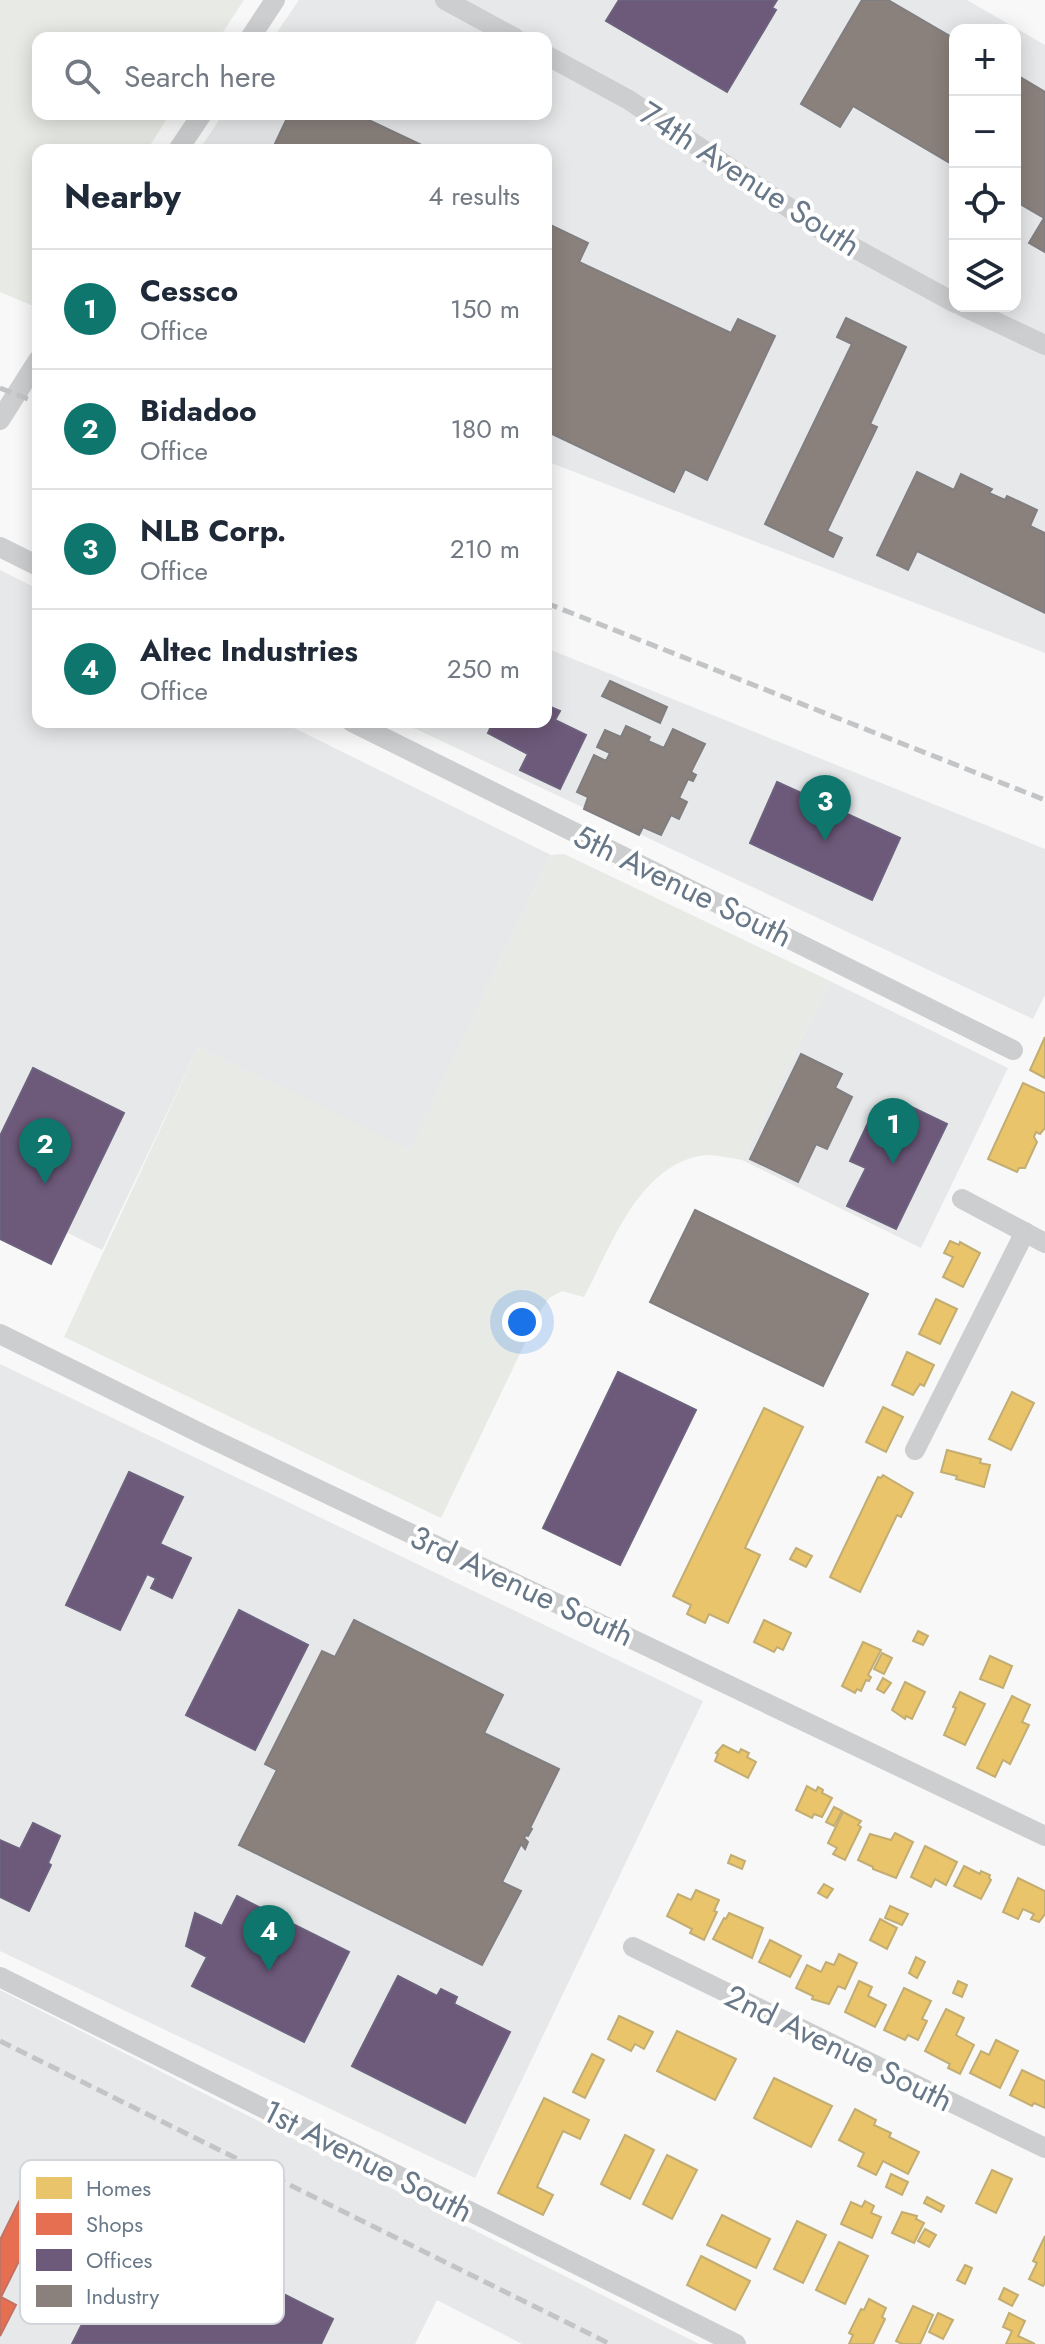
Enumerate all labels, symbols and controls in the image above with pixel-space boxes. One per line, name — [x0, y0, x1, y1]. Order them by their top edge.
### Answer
map controls — [949, 24, 1021, 312]
button: + — [949, 24, 1021, 96]
search box — [32, 32, 552, 120]
icon: search — [60, 54, 104, 98]
text: Search here — [124, 55, 276, 98]
street label: 74th Avenue South — [630, 90, 870, 268]
button: − — [949, 96, 1021, 168]
button: locate — [949, 168, 1021, 240]
text: Nearby — [64, 172, 181, 221]
text: 4 results — [428, 177, 520, 215]
button: layers — [949, 240, 1021, 312]
text: Cessco — [140, 269, 238, 312]
text: 1 — [83, 290, 97, 328]
text: 150 m — [450, 290, 520, 328]
text: Office — [140, 312, 208, 350]
text: Bidadoo — [140, 389, 257, 432]
text: 2 — [81, 410, 99, 448]
text: 180 m — [450, 410, 520, 448]
text: Office — [140, 432, 208, 470]
text: NLB Corp. — [140, 509, 286, 552]
text: 3 — [82, 530, 98, 568]
text: 210 m — [450, 530, 520, 568]
text: Office — [140, 552, 208, 590]
text: Altec Industries — [140, 629, 358, 672]
text: 4 — [81, 650, 99, 688]
text: 250 m — [447, 650, 520, 688]
text: Office — [140, 672, 208, 710]
pin: 3 — [799, 775, 851, 841]
street label: 5th Avenue South — [566, 813, 800, 959]
pin: 1 — [867, 1098, 919, 1164]
pin: 2 — [19, 1118, 71, 1184]
your location — [502, 1302, 542, 1342]
street label: 3rd Avenue South — [403, 1514, 641, 1658]
pin: 4 — [243, 1905, 295, 1971]
street label: 2nd Avenue South — [717, 1973, 961, 2123]
street label: 1st Avenue South — [255, 2088, 481, 2234]
legend — [20, 2160, 284, 2324]
text: Homes — [86, 2172, 151, 2204]
text: Shops — [86, 2208, 143, 2240]
text: Offices — [86, 2244, 153, 2276]
text: Industry — [86, 2280, 159, 2312]

